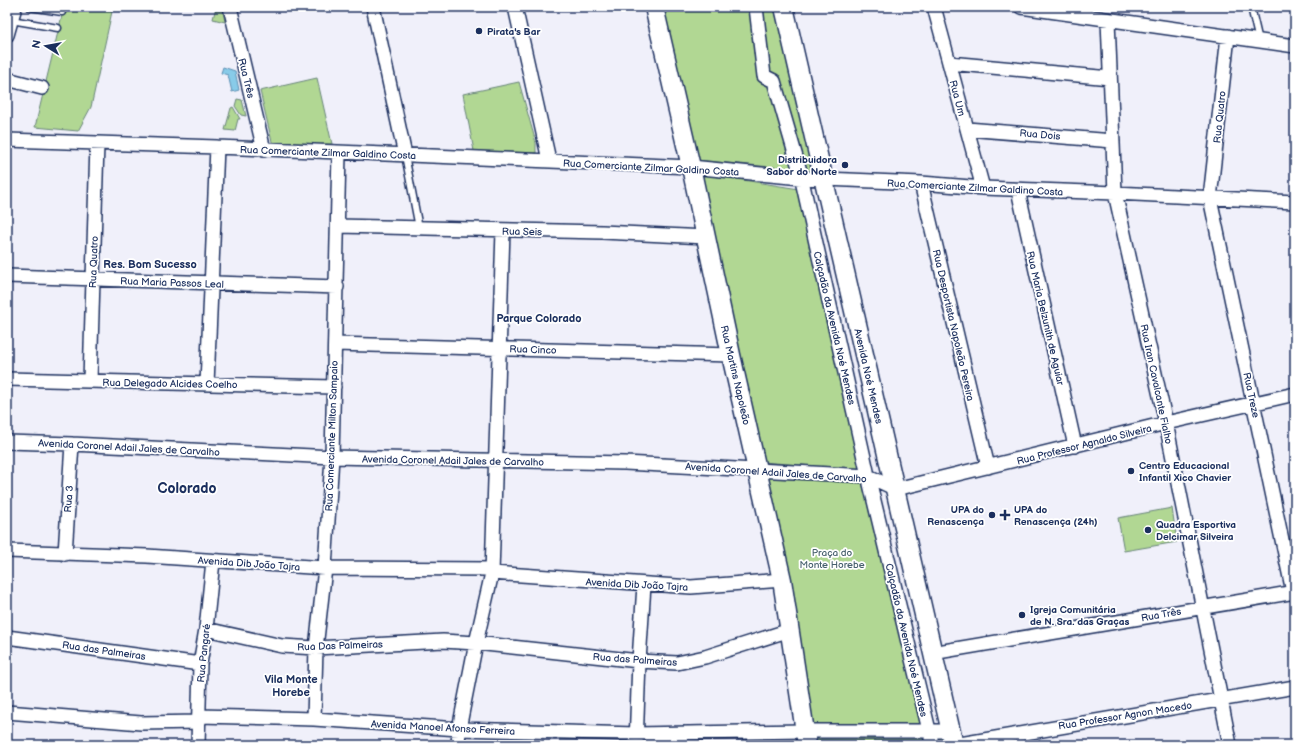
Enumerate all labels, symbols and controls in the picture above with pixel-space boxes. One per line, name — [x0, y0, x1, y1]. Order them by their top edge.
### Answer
north arrow — [26, 26, 66, 66]
marker: Pirata's Bar — [474, 26, 484, 36]
place label: Pirata's Bar — [487, 26, 541, 38]
text: N — [30, 39, 44, 49]
street label: Rua Três — [235, 57, 257, 99]
street label: Rua Um — [946, 79, 968, 118]
street label: Rua Quatro — [1211, 90, 1229, 144]
street label: Rua Dois — [1019, 127, 1061, 143]
street label: Rua Comerciante Zilmar Galdino Costa — [240, 144, 417, 162]
place label: Distribuidora Sabor do Norte — [766, 154, 837, 178]
street label: Rua Comerciante Zilmar Galdino Costa — [563, 157, 740, 179]
marker: Distribuidora Sabor do Norte — [840, 160, 850, 170]
street label: Rua Comerciante Zilmar Galdino Costa — [887, 177, 1064, 199]
street label: Rua Seis — [502, 226, 542, 238]
street label: Rua Quatro — [87, 235, 101, 288]
street label: Rua Desportista Napoleão Pereira — [930, 248, 976, 403]
street label: Calçadão da Avenida Noé Mendes — [811, 250, 858, 406]
street label: Rua Maria Belzunith de Aguiar — [1024, 250, 1066, 387]
district label: Res. Bom Sucesso — [103, 258, 197, 271]
street label: Rua Maria Passos Leal — [120, 275, 224, 291]
district label: Parque Colorado — [497, 312, 581, 325]
street label: Rua Iran Cavalcante Fialho — [1137, 323, 1175, 446]
street label: Rua Martins Napoleão — [718, 324, 752, 427]
street label: Avenida Noé Mendes — [851, 327, 885, 425]
street label: Rua Cinco — [509, 343, 557, 357]
street label: Rua Comerciante Milton Sampaio — [323, 360, 341, 512]
street label: Rua Treze — [1240, 371, 1262, 419]
street label: Rua Delegado Alcides Coelho — [102, 377, 238, 391]
street label: Rua Professor Agnaldo Silveira — [1016, 422, 1153, 468]
street label: Avenida Coronel Adail Jales de Carvalho — [38, 437, 220, 459]
street label: Avenida Coronel Adail Jales de Carvalho — [362, 453, 544, 469]
place label: Centro Educacional Infantil Xico Chavier — [1139, 460, 1232, 484]
street label: Avenida Coronel Adail Jales de Carvalho — [685, 461, 867, 485]
marker: Centro Educacional Infantil Xico Chavier — [1126, 466, 1136, 476]
district label: Colorado — [158, 480, 216, 497]
street label: Rua 3 — [62, 485, 76, 513]
place label: UPA do Renascença — [927, 504, 984, 528]
place label: UPA do Renascença (24h) — [1014, 504, 1098, 528]
marker: UPA do Renascença (24h) — [999, 509, 1011, 521]
marker: UPA do Renascença — [987, 510, 997, 520]
place label: Quadra Esportiva Delcimar Silveira — [1156, 519, 1236, 543]
marker: Quadra Esportiva Delcimar Silveira — [1143, 525, 1153, 535]
park label: Praça do Monte Horebe — [799, 547, 865, 571]
street label: Avenida Dib João Tajra — [197, 554, 301, 574]
street label: Calçadão da Avenida Noé Mendes — [883, 562, 930, 718]
street label: Avenida Dib João Tajra — [585, 576, 689, 594]
place label: Igreja Comunitária de N. Sra. das Graças — [1030, 604, 1129, 628]
street label: Rua Três — [1140, 606, 1182, 624]
marker: Igreja Comunitária de N. Sra. das Graças — [1017, 610, 1027, 620]
street label: Rua Pangaré — [195, 623, 213, 683]
street label: Rua das Palmeiras — [61, 639, 147, 663]
street label: Rua Das Palmeiras — [297, 639, 383, 653]
street label: Rua das Palmeiras — [592, 651, 678, 669]
district label: Vila Monte Horebe — [264, 673, 318, 699]
street label: Rua Professor Agnon Macedo — [1057, 699, 1193, 732]
street label: Avenida Manoel Afonso Ferreira — [371, 718, 516, 738]

